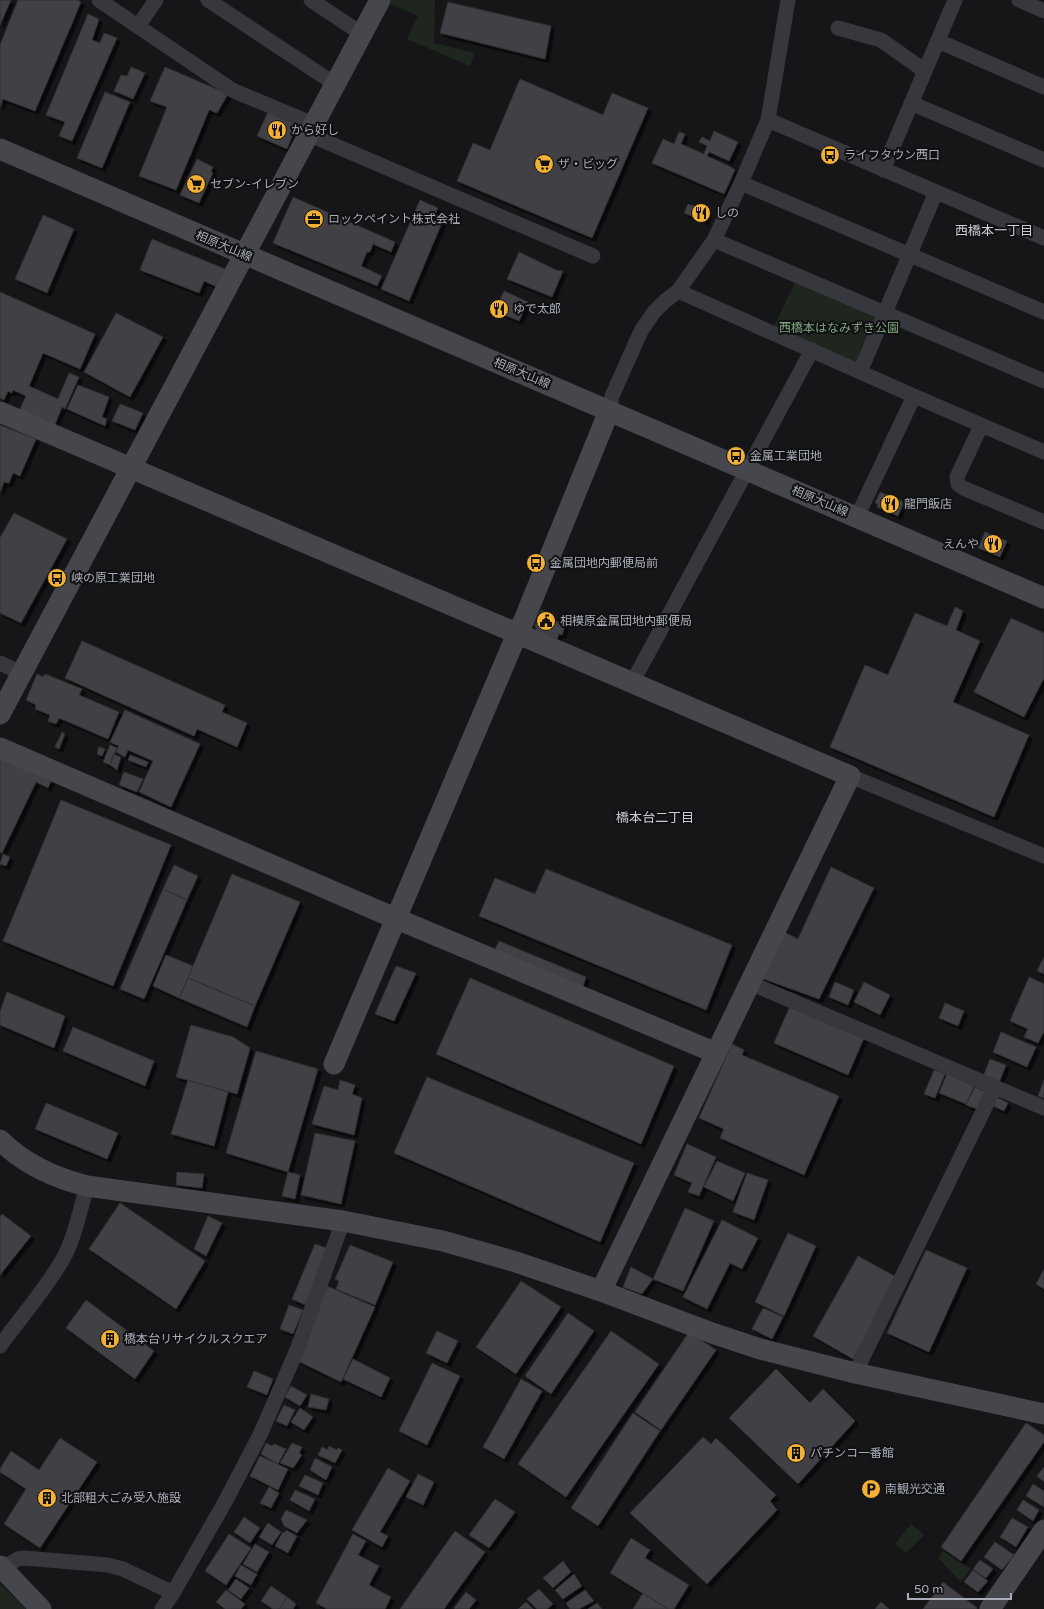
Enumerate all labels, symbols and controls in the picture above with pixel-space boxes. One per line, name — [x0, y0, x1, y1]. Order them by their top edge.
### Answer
restaurant icon: から好し — [266, 119, 288, 141]
place label: から好し — [291, 123, 339, 137]
bus stop icon: ライフタウン西口 — [819, 144, 841, 166]
place label: ライフタウン西口 — [844, 148, 940, 162]
supermarket icon: ザ・ビッグ — [533, 153, 555, 175]
place label: ザ・ビッグ — [558, 157, 618, 171]
supermarket icon: セブン-イレブン — [185, 173, 207, 195]
place label: セブン-イレブン — [210, 177, 299, 191]
restaurant icon: しの — [690, 202, 712, 224]
place label: しの — [715, 206, 739, 220]
office icon: ロックペイント株式会社 — [303, 208, 325, 230]
place label: ロックペイント株式会社 — [328, 212, 460, 226]
district label: 西橋本一丁目 — [955, 223, 1033, 239]
street label: 相原大山線 — [194, 228, 254, 264]
restaurant icon: ゆで太郎 — [488, 298, 510, 320]
place label: ゆで太郎 — [513, 302, 561, 316]
park label: 西橋本はなみずき公園 — [779, 321, 899, 335]
street label: 相原大山線 — [492, 355, 552, 391]
bus stop icon: 金属工業団地 — [725, 445, 747, 467]
place label: 金属工業団地 — [750, 449, 822, 463]
street label: 相原大山線 — [790, 483, 850, 519]
restaurant icon: 龍門飯店 — [879, 493, 901, 515]
place label: 龍門飯店 — [904, 497, 952, 511]
restaurant icon: えんや — [982, 533, 1004, 555]
place label: えんや — [943, 537, 979, 551]
bus stop icon: 金属団地内郵便局前 — [525, 552, 547, 574]
place label: 金属団地内郵便局前 — [550, 556, 658, 570]
bus stop icon: 峡の原工業団地 — [46, 567, 68, 589]
place label: 峡の原工業団地 — [71, 571, 155, 585]
public building icon: 相模原金属団地内郵便局 — [535, 610, 557, 632]
place label: 相模原金属団地内郵便局 — [560, 614, 692, 628]
district label: 橋本台二丁目 — [616, 810, 694, 826]
building icon: 橋本台リサイクルスクエア — [99, 1328, 121, 1350]
place label: 橋本台リサイクルスクエア — [124, 1332, 267, 1346]
building icon: パチンコ一番館 — [785, 1442, 807, 1464]
place label: パチンコ一番館 — [810, 1446, 894, 1460]
parking icon: 南観光交通 — [860, 1478, 882, 1500]
place label: 南観光交通 — [885, 1482, 945, 1496]
building icon: 北部粗大ごみ受入施設 — [36, 1487, 58, 1509]
place label: 北部粗大ごみ受入施設 — [61, 1491, 181, 1505]
scale bar — [908, 1575, 1011, 1601]
text: 50 m — [914, 1582, 943, 1596]

